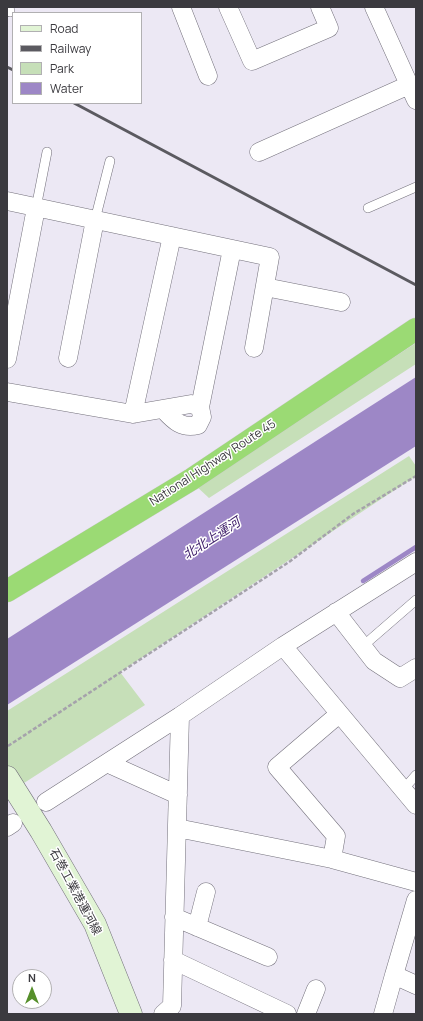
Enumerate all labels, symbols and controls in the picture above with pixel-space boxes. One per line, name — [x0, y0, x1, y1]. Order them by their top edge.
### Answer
legend — [12, 12, 142, 104]
text: Road — [50, 20, 78, 37]
text: Railway — [50, 40, 91, 57]
text: Park — [50, 60, 74, 77]
text: Water — [50, 80, 83, 97]
street label: National Highway Route 45 — [147, 417, 279, 509]
water label: 北北上運河 — [180, 515, 244, 563]
street label: 石巻工業港運河線 — [46, 846, 104, 938]
north arrow — [12, 969, 52, 1009]
text: N — [28, 970, 36, 985]

